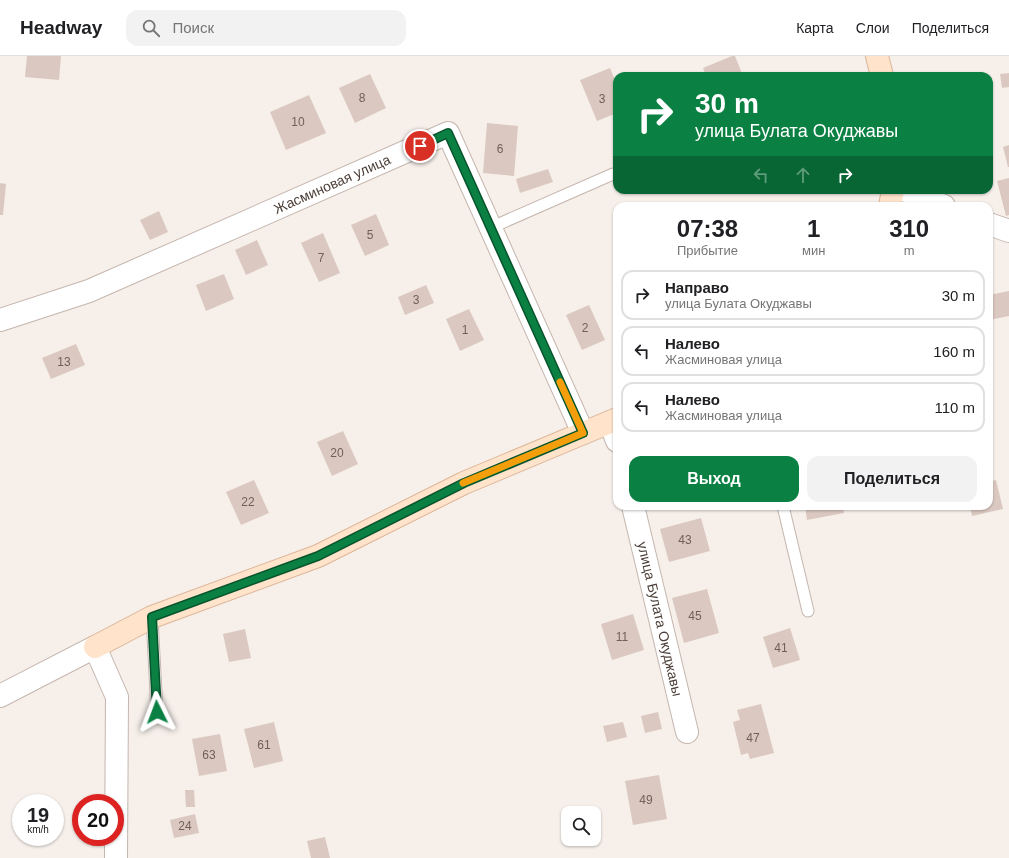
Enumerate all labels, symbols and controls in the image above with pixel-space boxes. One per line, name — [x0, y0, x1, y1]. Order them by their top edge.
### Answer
search box — [126, 10, 406, 46]
text: Headway — [20, 17, 102, 38]
icon: search — [140, 17, 162, 39]
text: Поиск — [172, 19, 214, 36]
text: Карта — [796, 20, 834, 36]
text: Слои — [856, 20, 890, 36]
text: Поделиться — [912, 20, 989, 36]
icon: right — [629, 88, 681, 140]
text: 30 m — [695, 88, 759, 119]
house number: 8 — [359, 91, 366, 105]
house number: 3 — [599, 92, 606, 106]
house number: 10 — [291, 115, 305, 129]
text: улица Булата Окуджавы — [695, 121, 898, 141]
pin — [403, 129, 437, 163]
icon: arrive — [409, 135, 431, 157]
house number: 6 — [497, 142, 504, 156]
street label: Жасминовая улица — [271, 151, 393, 217]
icon: left — [750, 164, 772, 186]
icon: ahead — [792, 164, 814, 186]
icon: right — [834, 164, 856, 186]
text: 07:38 — [677, 215, 738, 242]
text: 1 — [807, 215, 820, 242]
text: 310 — [889, 215, 929, 242]
house number: 5 — [367, 228, 374, 242]
text: Прибытие — [677, 243, 738, 258]
text: мин — [802, 243, 825, 258]
text: m — [904, 243, 915, 258]
house number: 7 — [318, 251, 325, 265]
text: Направо — [665, 279, 729, 296]
icon: right — [631, 284, 653, 306]
text: 30 m — [942, 287, 975, 304]
house number: 3 — [413, 293, 420, 307]
text: улица Булата Окуджавы — [665, 296, 812, 311]
house number: 2 — [582, 321, 589, 335]
house number: 1 — [462, 323, 469, 337]
text: Налево — [665, 335, 720, 352]
icon: left — [631, 340, 653, 362]
text: 160 m — [933, 343, 975, 360]
text: Жасминовая улица — [665, 352, 782, 367]
house number: 13 — [57, 355, 71, 369]
text: Налево — [665, 391, 720, 408]
icon: left — [631, 396, 653, 418]
text: 110 m — [934, 399, 975, 416]
text: Жасминовая улица — [665, 408, 782, 423]
house number: 20 — [330, 446, 344, 460]
button: Выход — [629, 456, 799, 502]
button: Поделиться — [807, 456, 977, 502]
house number: 22 — [241, 495, 255, 509]
house number: 43 — [678, 533, 692, 547]
street label: улица Булата Окуджавы — [634, 540, 686, 698]
house number: 45 — [688, 609, 702, 623]
house number: 11 — [616, 630, 629, 644]
house number: 41 — [774, 641, 788, 655]
position arrow — [136, 691, 178, 733]
house number: 47 — [746, 731, 760, 745]
house number: 61 — [257, 738, 271, 752]
house number: 63 — [202, 748, 216, 762]
house number: 49 — [639, 793, 653, 807]
speed limit sign: 20 — [72, 794, 124, 846]
text: 19 — [27, 804, 49, 826]
map controls — [561, 806, 601, 846]
button: search — [561, 806, 601, 846]
house number: 24 — [178, 819, 192, 833]
text: km/h — [27, 824, 49, 835]

